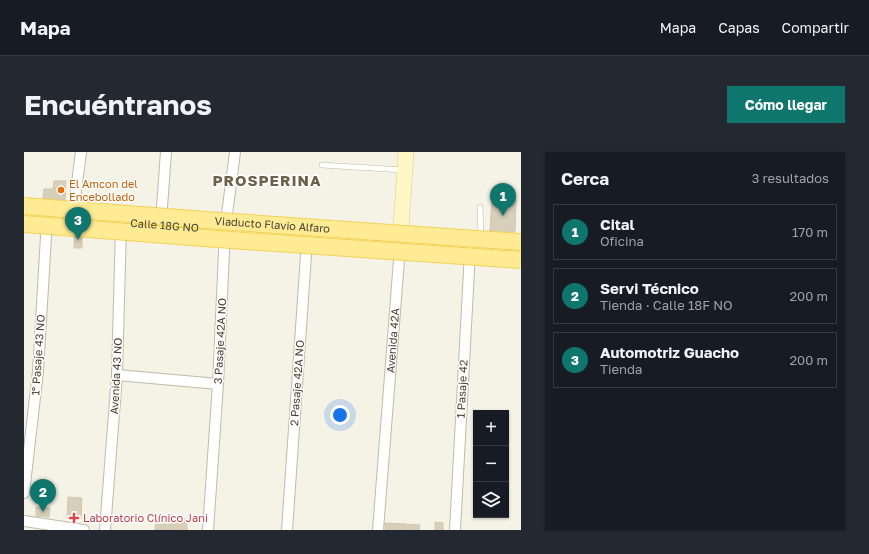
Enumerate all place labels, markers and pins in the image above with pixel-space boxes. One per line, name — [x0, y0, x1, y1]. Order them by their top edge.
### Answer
place label: El Amcon del Encebollado — [69, 177, 138, 203]
pin: 1 — [490, 183, 516, 216]
marker: El Amcon del Encebollado — [56, 185, 66, 195]
pin: 3 — [65, 207, 91, 240]
pin: 2 — [30, 479, 56, 512]
place label: Laboratorio Clínico Jani — [83, 511, 208, 524]
marker: Laboratorio Clínico Jani — [68, 512, 80, 524]

